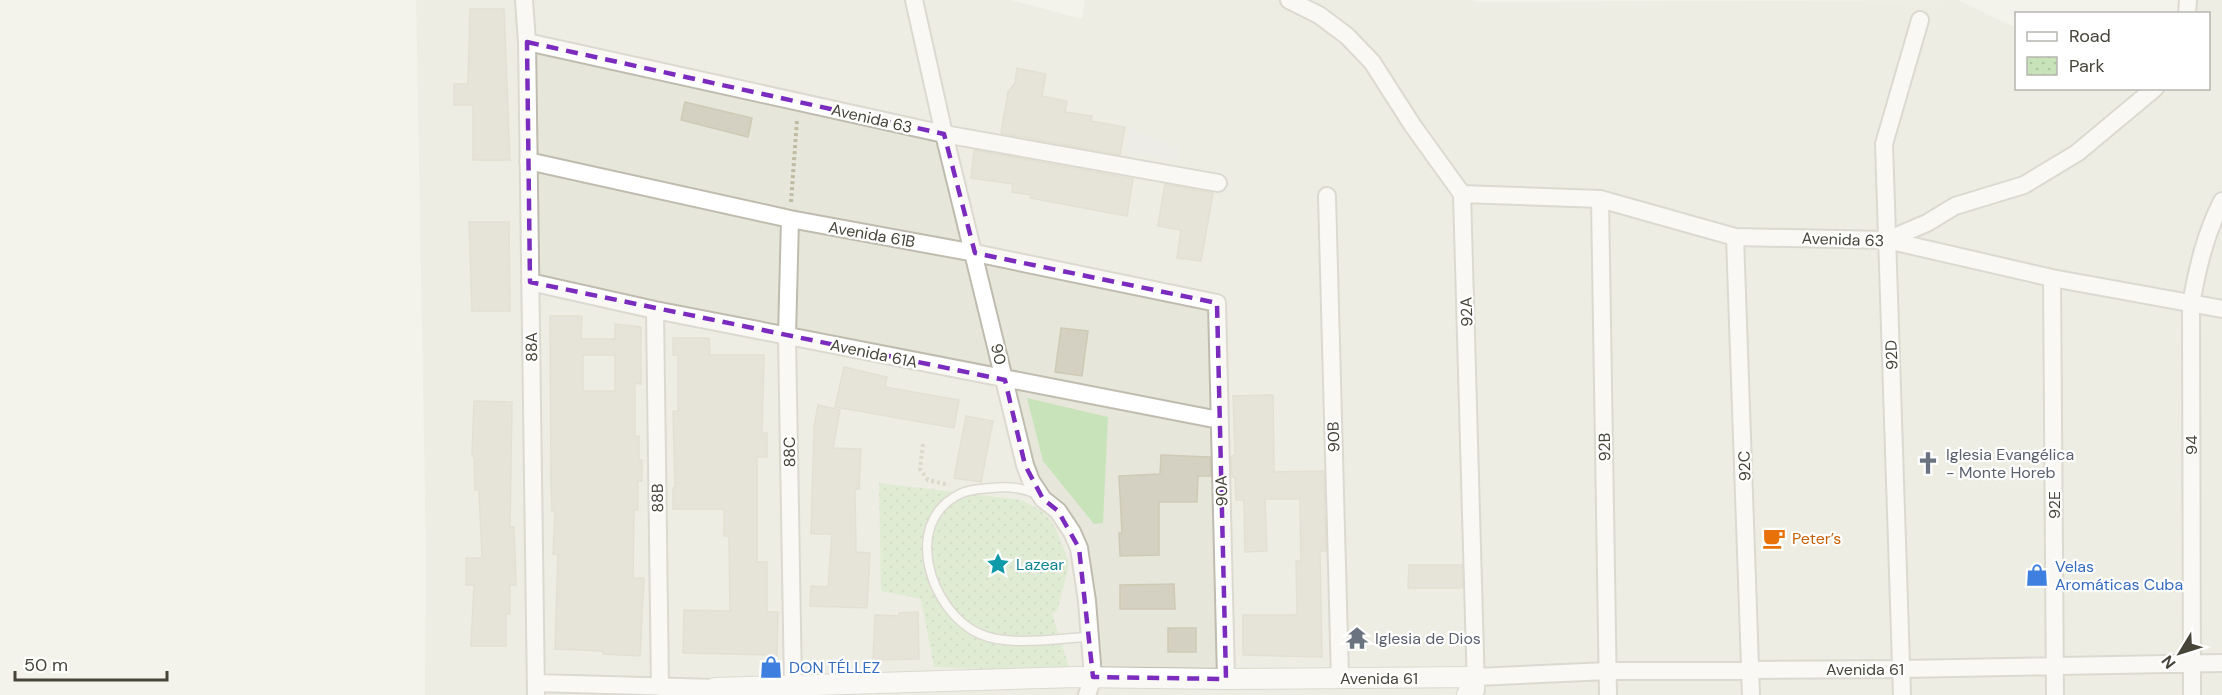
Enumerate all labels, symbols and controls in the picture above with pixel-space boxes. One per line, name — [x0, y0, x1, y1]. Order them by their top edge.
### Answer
legend — [2015, 12, 2210, 90]
text: Road — [2069, 24, 2111, 48]
text: Park — [2069, 54, 2105, 78]
street label: Avenida 63 — [829, 99, 914, 138]
street label: Avenida 61B — [827, 217, 917, 252]
street label: Avenida 63 — [1801, 228, 1885, 251]
street label: 92A — [1455, 296, 1478, 327]
street label: 88A — [521, 332, 542, 362]
street label: Avenida 61A — [828, 334, 920, 373]
street label: 92D — [1880, 340, 1903, 370]
street label: 90 — [986, 342, 1011, 367]
street label: 90B — [1322, 421, 1345, 453]
street label: 92B — [1594, 432, 1615, 461]
street label: 94 — [2181, 435, 2202, 455]
street label: 88C — [779, 436, 800, 468]
place label: Iglesia Evangélica - Monte Horeb — [1946, 444, 2074, 483]
street label: 92C — [1733, 450, 1756, 481]
church icon: Iglesia Evangélica - Monte Horeb — [1915, 450, 1941, 476]
street label: 90A — [1210, 475, 1233, 507]
street label: 88B — [647, 483, 668, 513]
street label: 92E — [2044, 491, 2065, 519]
cafe icon: Peter’s — [1761, 525, 1787, 551]
place label: Peter’s — [1792, 528, 1841, 549]
place icon: Lazear — [985, 551, 1011, 577]
place label: Lazear — [1016, 554, 1064, 575]
place label: Velas Aromáticas Cuba — [2055, 556, 2183, 595]
shop icon: Velas Aromáticas Cuba — [2024, 562, 2050, 588]
north arrow — [2150, 623, 2210, 683]
temple icon: Iglesia de Dios — [1344, 625, 1370, 651]
place label: Iglesia de Dios — [1375, 628, 1481, 649]
scale bar — [15, 644, 166, 682]
text: N — [2157, 651, 2180, 673]
text: 50 m — [24, 653, 68, 677]
shop icon: DON TÉLLEZ — [758, 654, 784, 680]
place label: DON TÉLLEZ — [789, 657, 880, 678]
street label: Avenida 61 — [1826, 659, 1904, 680]
street label: Avenida 61 — [1340, 668, 1418, 689]

